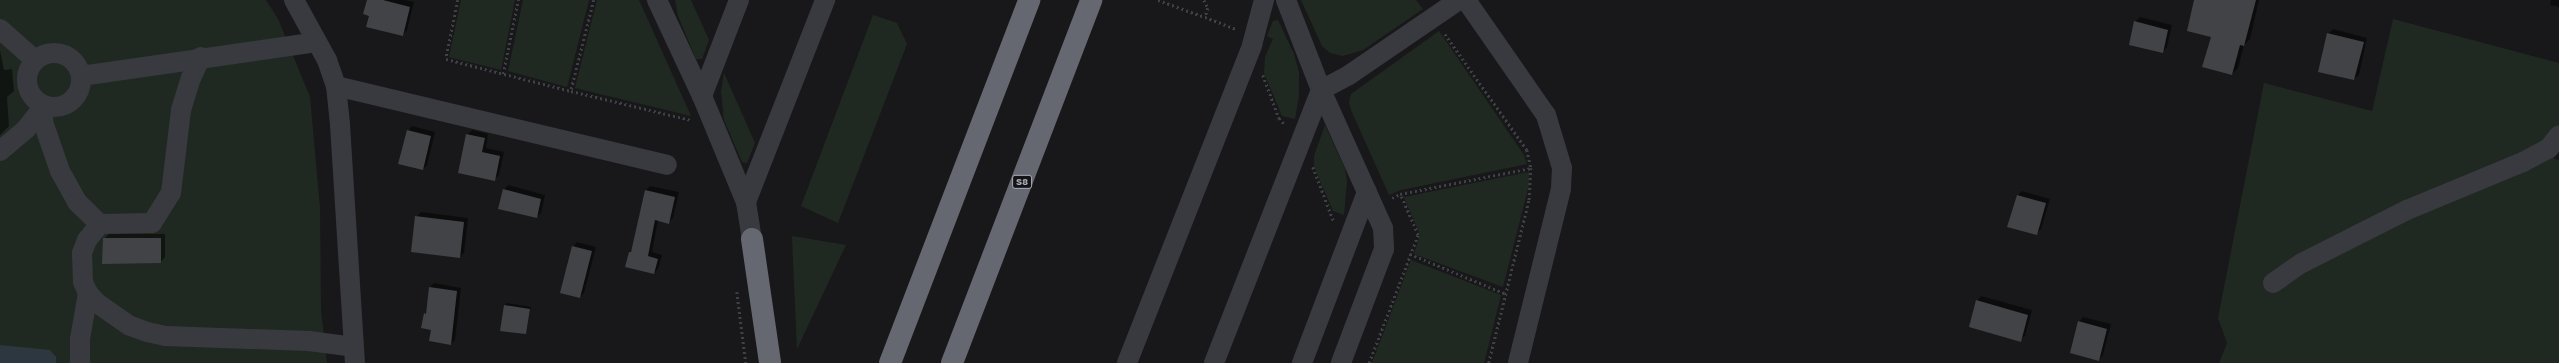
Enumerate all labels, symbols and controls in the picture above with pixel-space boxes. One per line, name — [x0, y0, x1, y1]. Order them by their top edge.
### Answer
road number: S8 — [1012, 175, 1032, 189]

